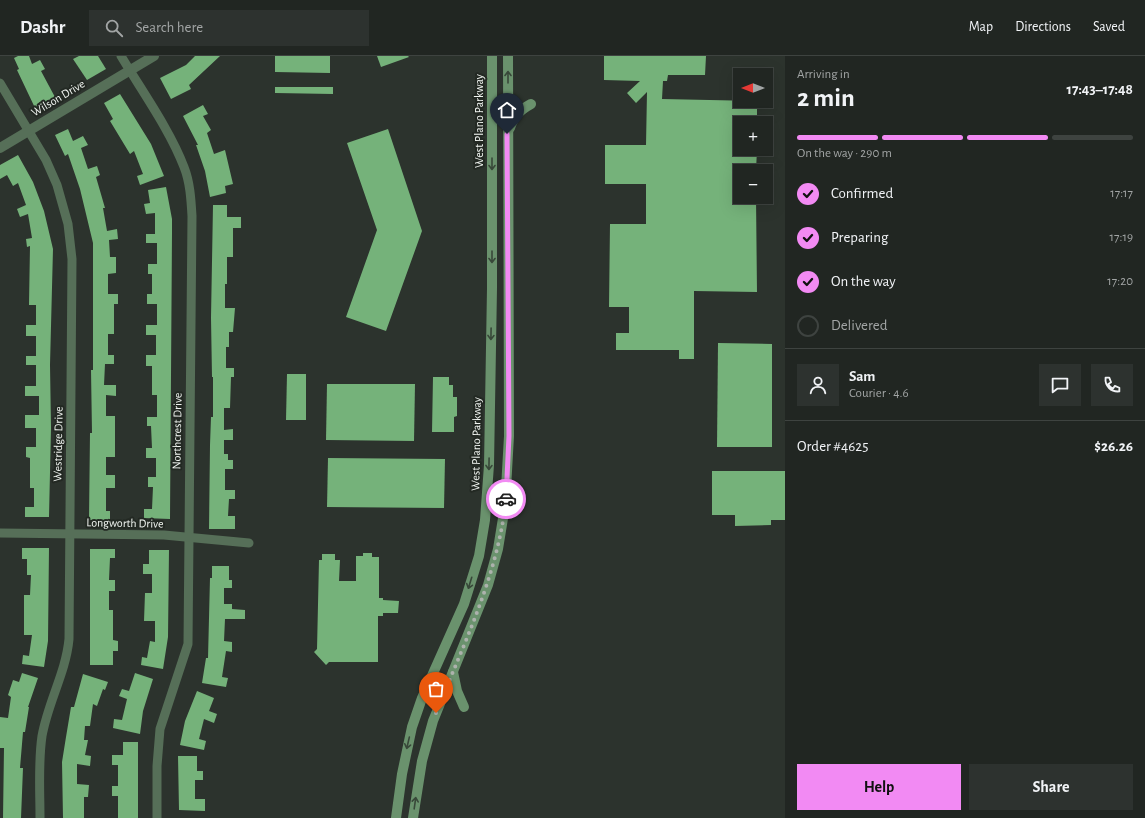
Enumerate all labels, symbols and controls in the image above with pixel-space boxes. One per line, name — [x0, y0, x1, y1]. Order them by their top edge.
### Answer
search box — [89, 10, 369, 46]
icon: search — [103, 17, 125, 39]
text: Dashr — [20, 18, 65, 37]
text: Search here — [135, 20, 203, 35]
text: Map — [969, 20, 993, 34]
text: Directions — [1015, 20, 1071, 34]
text: Saved — [1093, 20, 1125, 34]
north arrow — [733, 68, 773, 108]
map controls — [733, 68, 773, 204]
text: Arriving in — [797, 68, 850, 81]
one-way arrow — [504, 71, 512, 84]
street label: West Plano Parkway — [473, 74, 486, 168]
street label: Wilson Drive — [29, 77, 87, 119]
text: 17:43–17:48 — [1067, 82, 1133, 97]
text: 2 min — [797, 85, 855, 111]
pin — [490, 93, 524, 134]
icon: home — [496, 99, 518, 121]
button: + — [733, 116, 773, 156]
text: On the way · 290 m — [797, 147, 892, 160]
one-way arrow — [488, 157, 496, 170]
button: − — [733, 164, 773, 204]
icon: check — [797, 183, 819, 205]
text: Confirmed — [831, 186, 893, 201]
text: 17:17 — [1110, 187, 1133, 200]
icon: check — [797, 227, 819, 249]
text: Preparing — [831, 230, 888, 245]
text: 17:19 — [1110, 231, 1133, 244]
one-way arrow — [488, 250, 496, 263]
icon: check — [797, 271, 819, 293]
text: On the way — [831, 274, 896, 289]
text: 17:20 — [1107, 275, 1133, 288]
text: Delivered — [831, 318, 888, 333]
one-way arrow — [487, 327, 495, 340]
button: person — [797, 364, 839, 406]
button: chat — [1039, 364, 1081, 406]
button: phone — [1091, 364, 1133, 406]
text: Sam — [849, 369, 875, 384]
text: Courier · 4.6 — [849, 387, 909, 400]
street label: Northcrest Drive — [170, 393, 184, 469]
street label: West Plano Parkway — [469, 397, 484, 491]
street label: Westridge Drive — [51, 406, 65, 482]
text: Order #4625 — [797, 439, 868, 454]
text: $26.26 — [1094, 439, 1133, 454]
one-way arrow — [485, 457, 493, 470]
courier — [486, 479, 526, 519]
icon: car — [495, 488, 517, 510]
street label: Longworth Drive — [86, 516, 164, 530]
one-way arrow — [466, 577, 473, 590]
pin — [419, 672, 453, 713]
icon: bag — [425, 678, 447, 700]
one-way arrow — [403, 737, 411, 750]
button: Help — [797, 764, 961, 810]
button: Share — [969, 764, 1133, 810]
one-way arrow — [411, 797, 419, 810]

